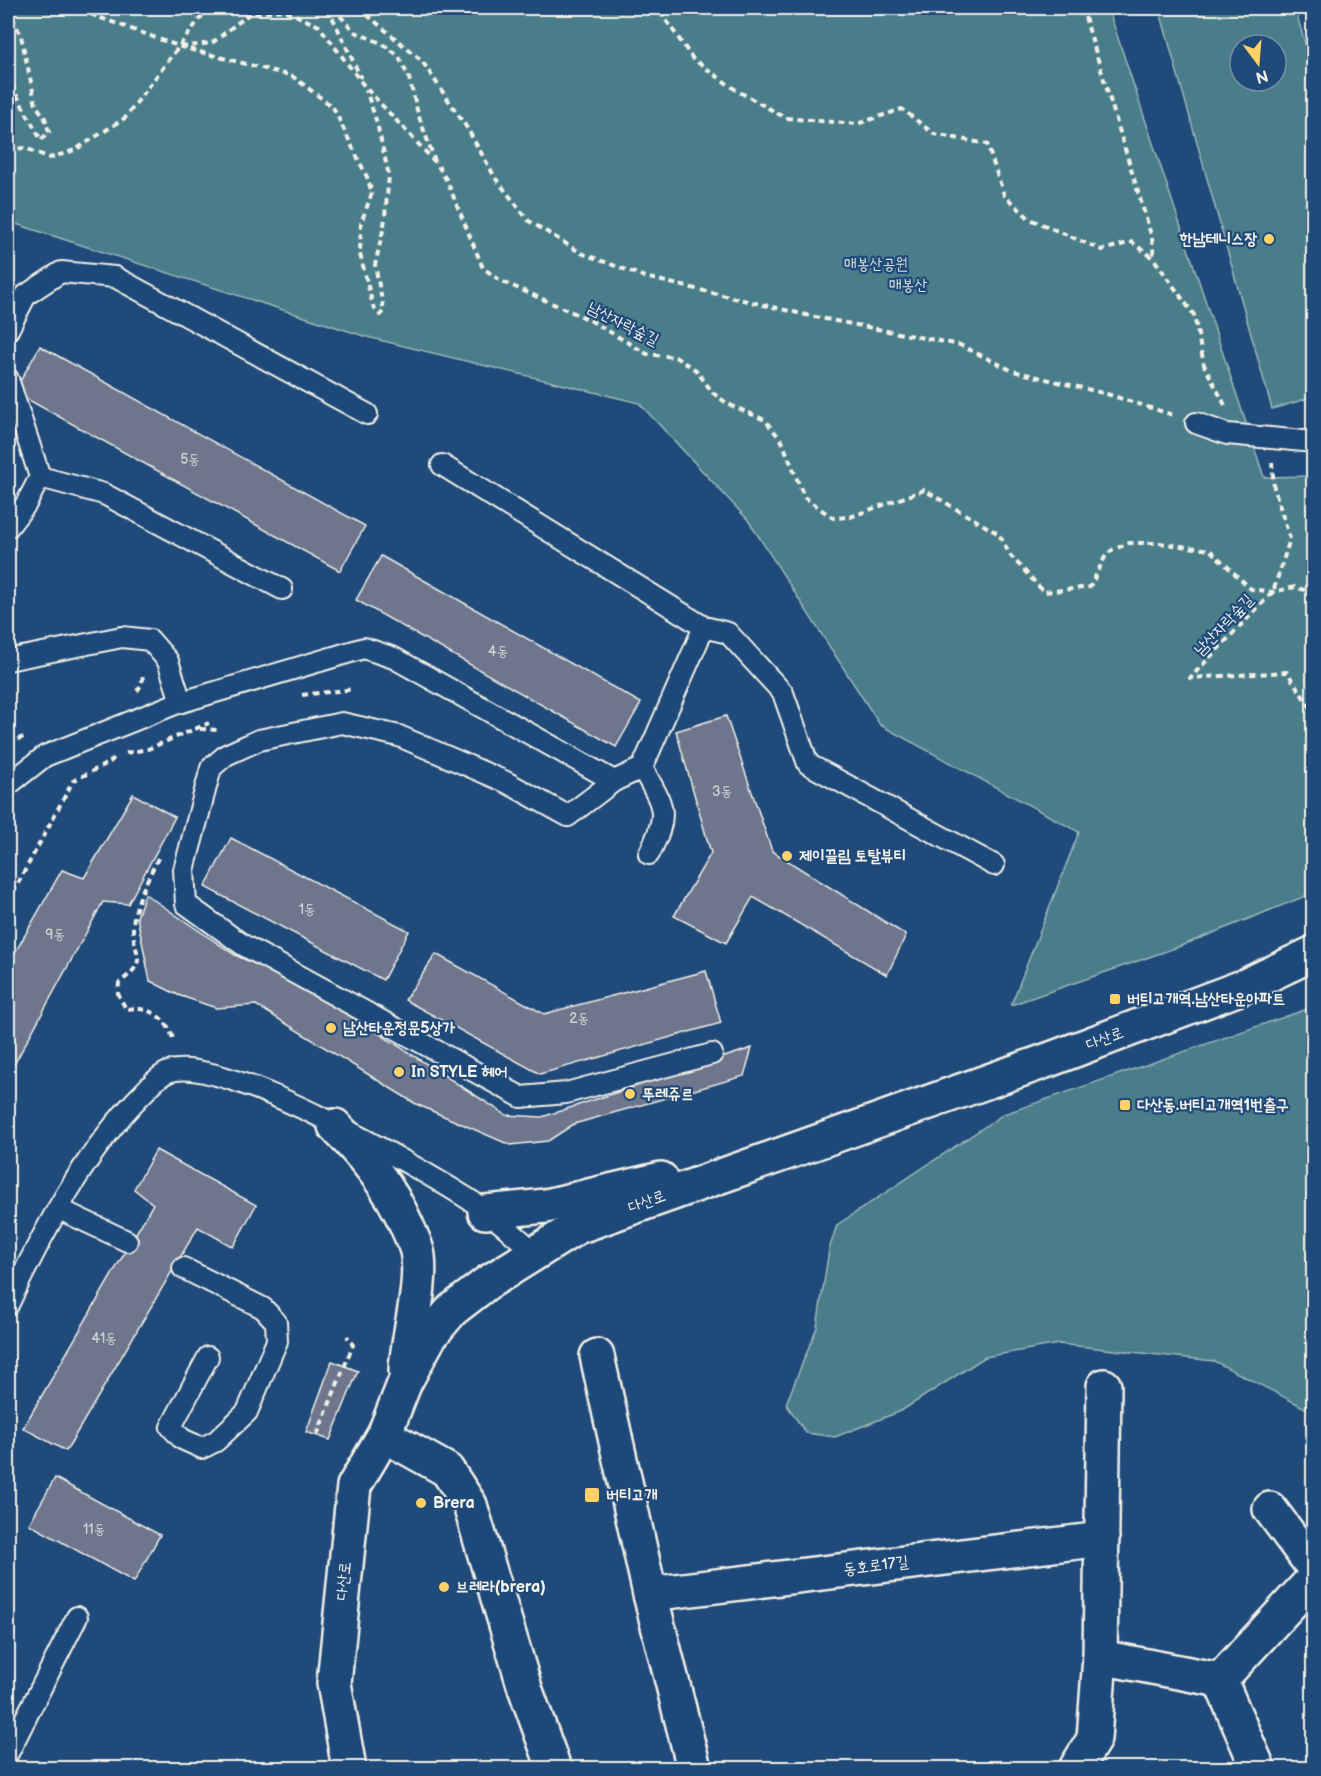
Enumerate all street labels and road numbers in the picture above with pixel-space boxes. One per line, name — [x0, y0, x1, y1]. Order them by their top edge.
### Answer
street label: 남산자락숲길 — [584, 298, 662, 350]
street label: 남산자락숲길 — [1190, 591, 1258, 659]
street label: 다산로 — [1084, 1023, 1126, 1055]
street label: 다산로 — [626, 1186, 668, 1218]
street label: 동호로17길 — [842, 1553, 910, 1579]
street label: 다산로 — [333, 1561, 355, 1601]

